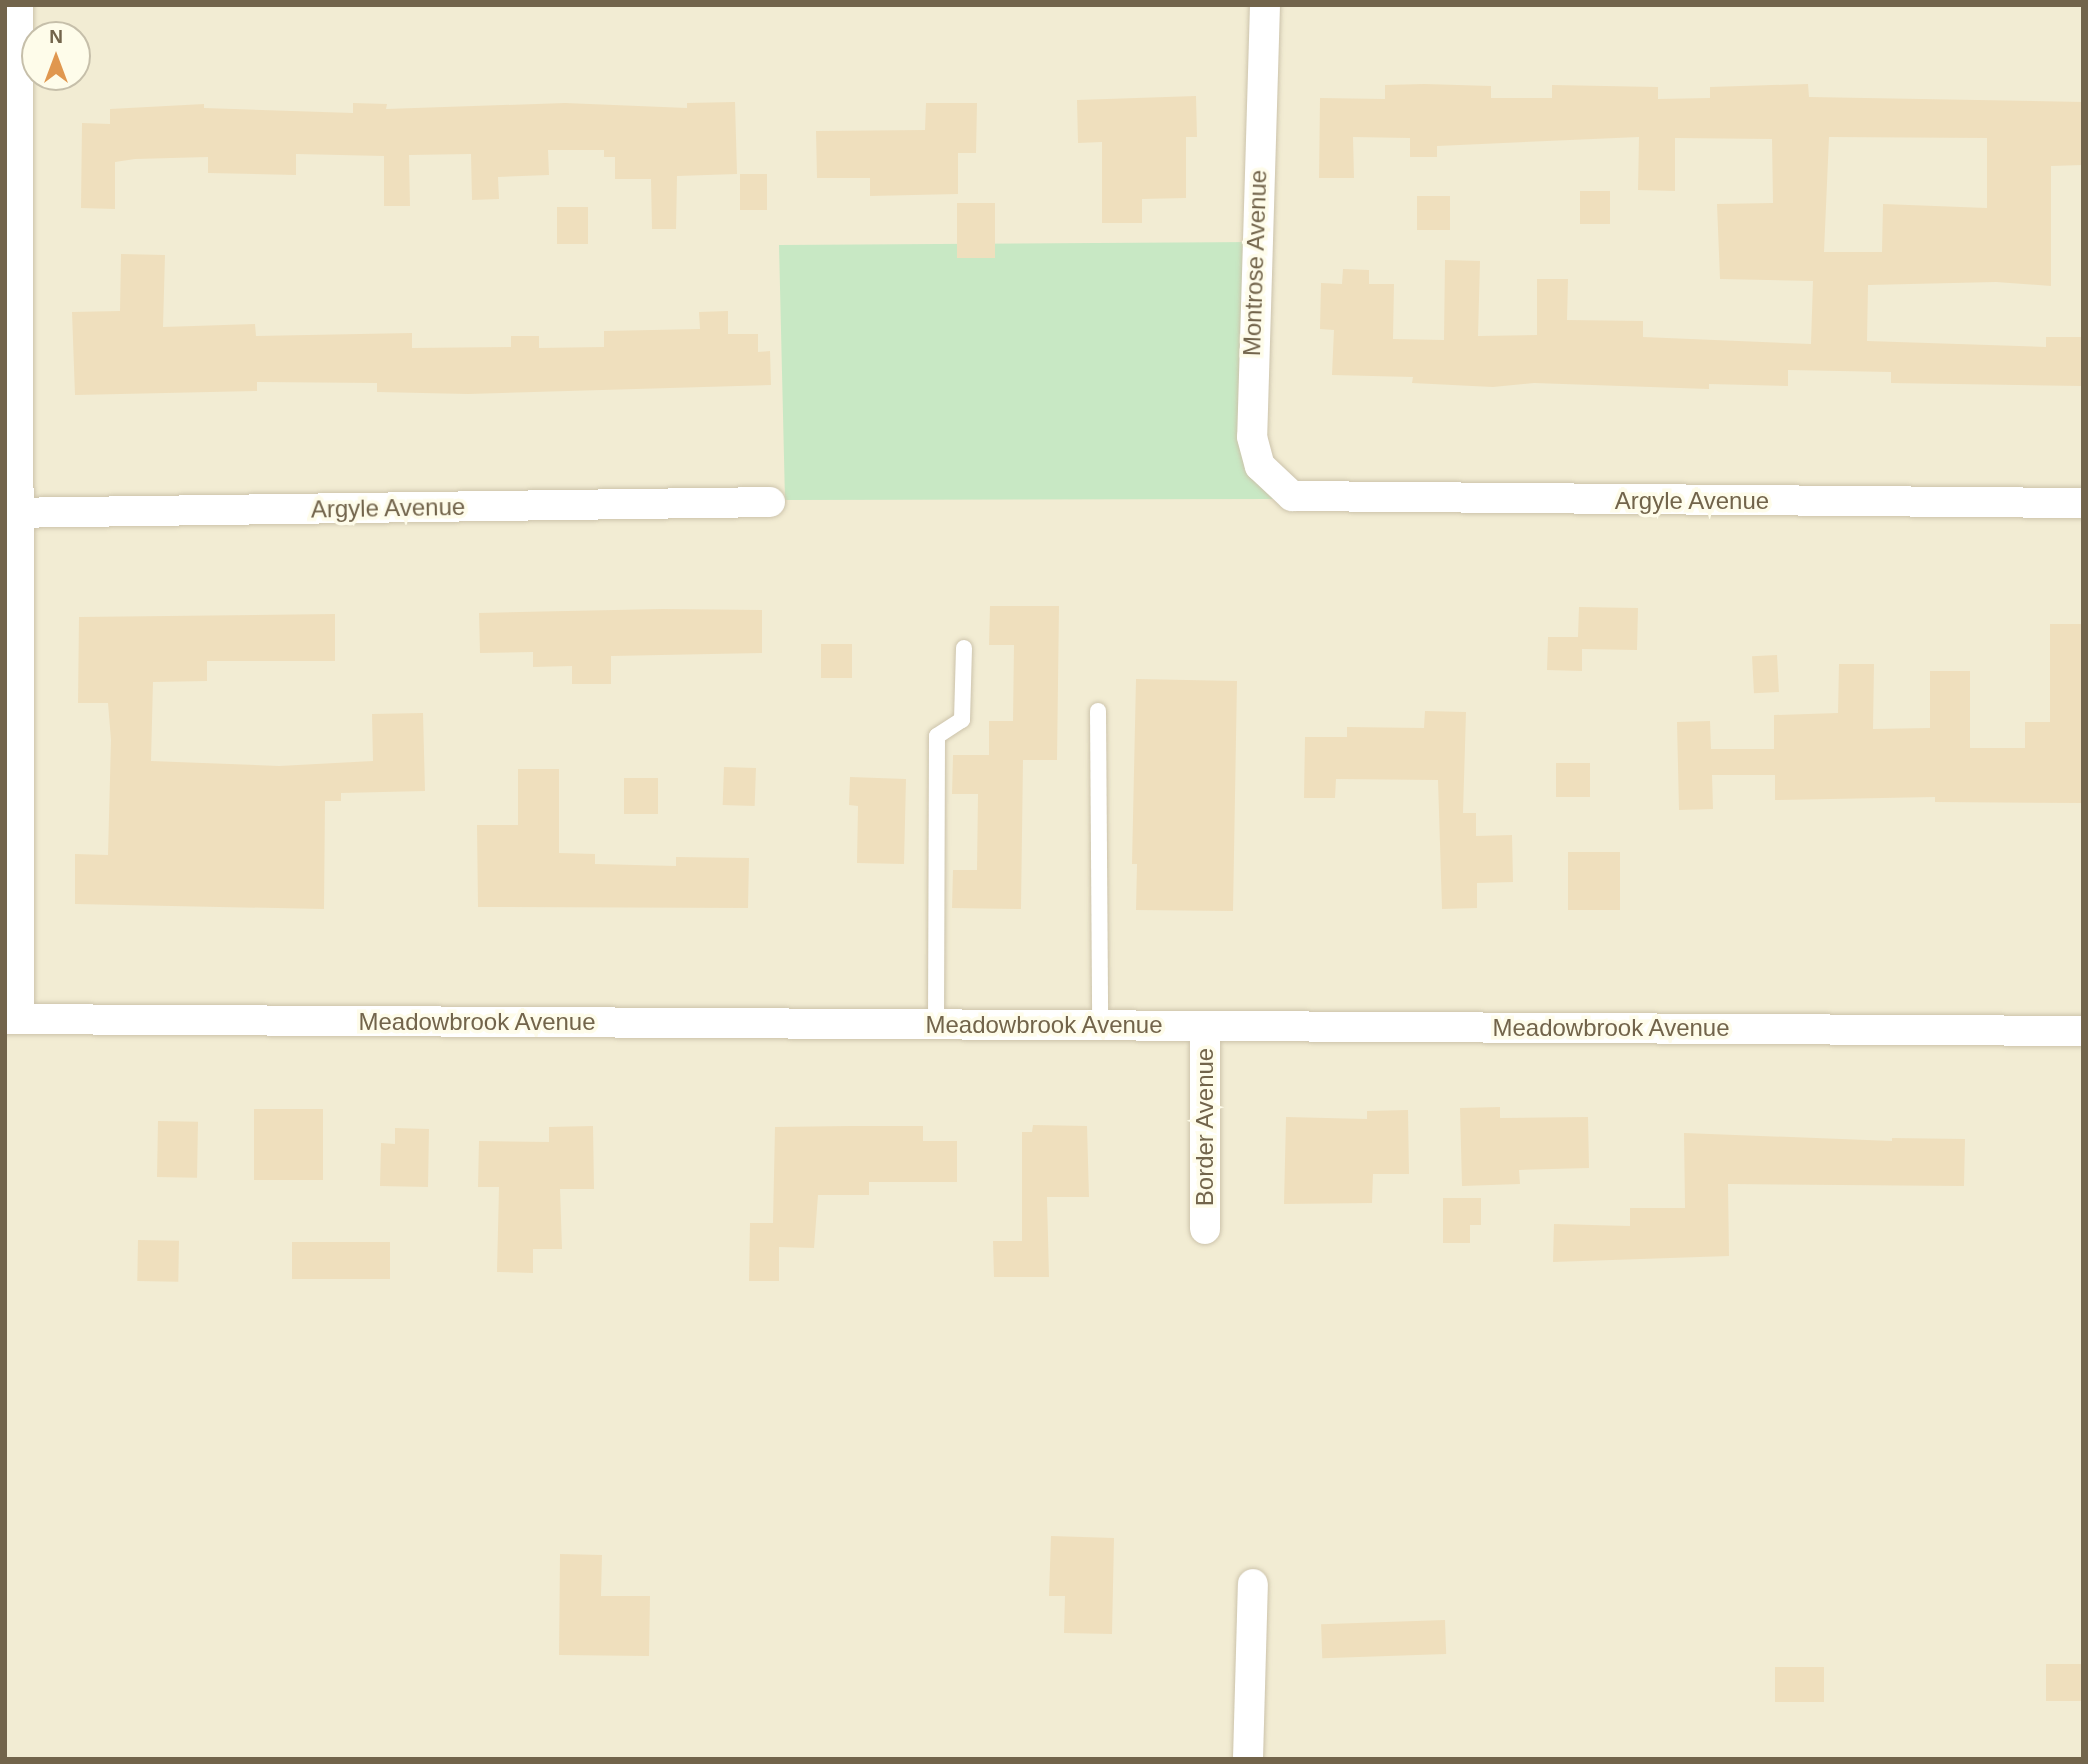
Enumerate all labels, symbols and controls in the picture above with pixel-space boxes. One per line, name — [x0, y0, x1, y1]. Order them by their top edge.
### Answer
north arrow — [21, 21, 91, 91]
text: N — [49, 26, 63, 47]
street label: Montrose Avenue — [1237, 169, 1273, 357]
street label: Argyle Avenue — [1614, 487, 1770, 515]
street label: Argyle Avenue — [310, 492, 466, 524]
street label: Meadowbrook Avenue — [358, 1008, 596, 1036]
street label: Meadowbrook Avenue — [925, 1011, 1163, 1039]
street label: Meadowbrook Avenue — [1492, 1014, 1730, 1042]
street label: Border Avenue — [1191, 1047, 1219, 1207]

